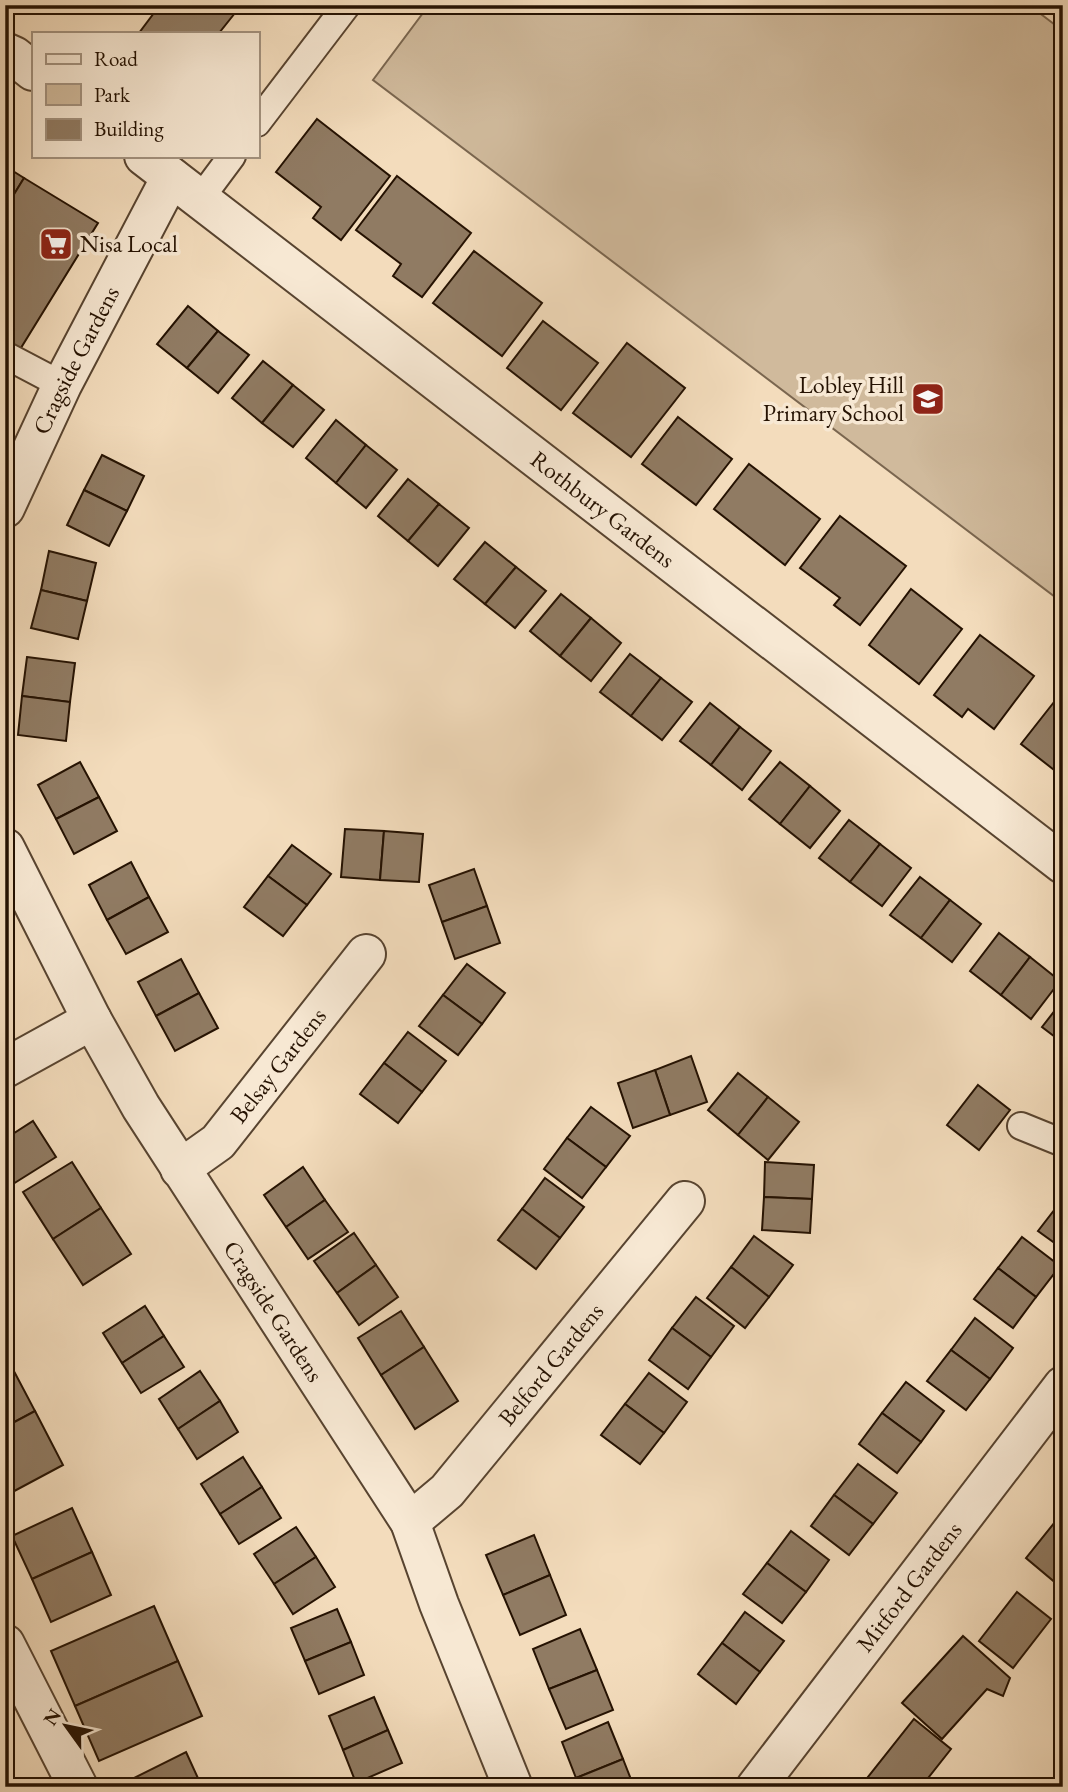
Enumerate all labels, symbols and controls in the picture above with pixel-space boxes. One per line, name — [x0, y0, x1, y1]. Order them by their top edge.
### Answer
legend — [32, 32, 259, 158]
text: Road — [94, 45, 138, 72]
text: Park — [94, 81, 131, 108]
text: Building — [94, 115, 164, 142]
supermarket icon: Nisa Local — [37, 225, 75, 263]
place label: Nisa Local — [80, 228, 178, 259]
street label: Cragside Gardens — [25, 281, 126, 439]
place label: Lobley Hill Primary School — [763, 369, 904, 428]
school or university icon: Lobley Hill Primary School — [909, 380, 947, 418]
street label: Rothbury Gardens — [524, 443, 682, 574]
street label: Belsay Gardens — [223, 1001, 333, 1129]
street label: Cragside Gardens — [217, 1234, 331, 1387]
street label: Belford Gardens — [491, 1296, 610, 1432]
street label: Mitford Gardens — [849, 1515, 969, 1658]
north arrow — [32, 1690, 102, 1760]
text: N — [37, 1703, 67, 1730]

